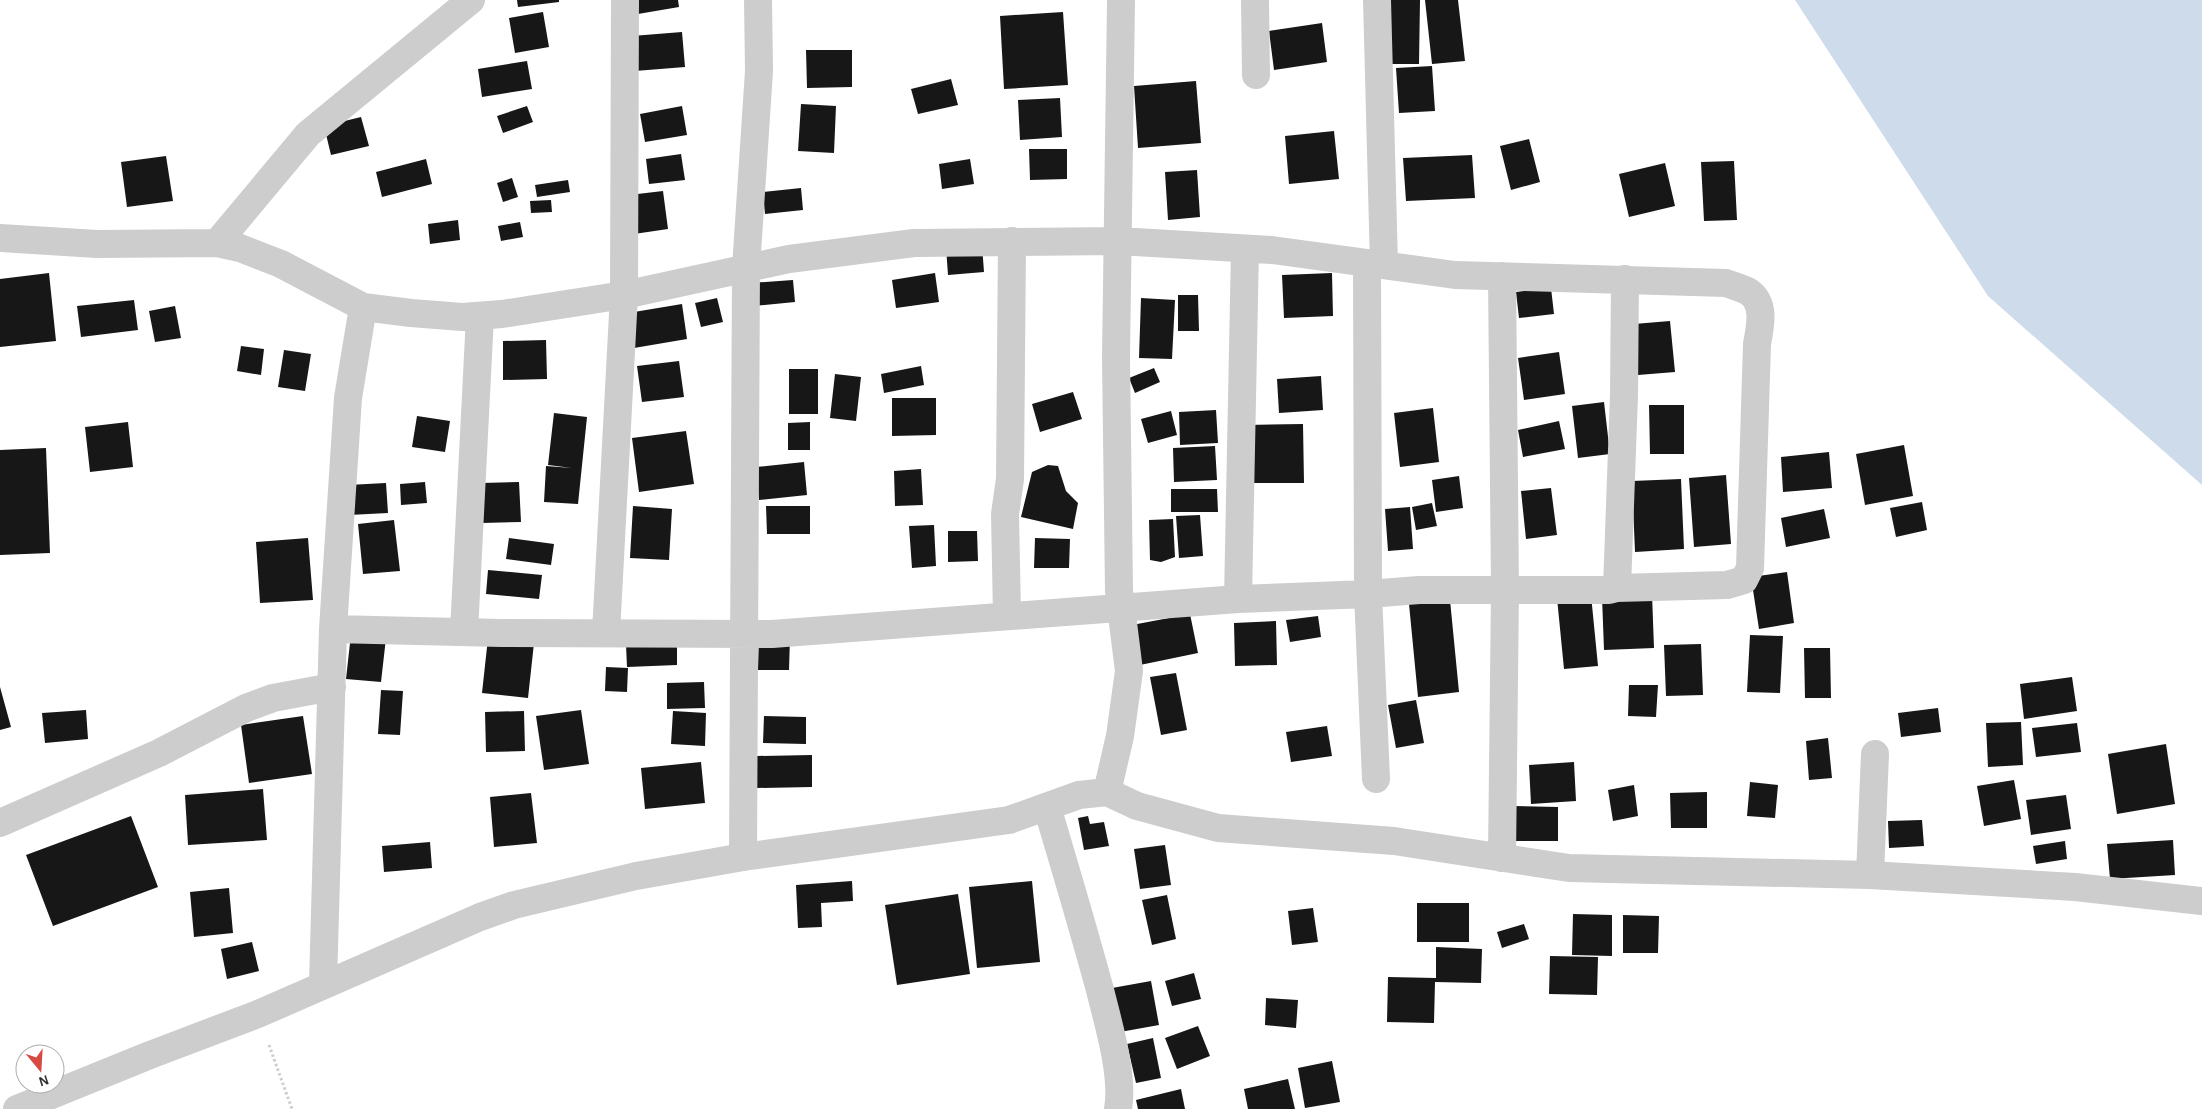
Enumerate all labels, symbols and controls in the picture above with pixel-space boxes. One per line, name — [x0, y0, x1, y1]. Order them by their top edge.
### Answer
north arrow — [15, 1044, 65, 1094]
text: N — [37, 1072, 51, 1089]

